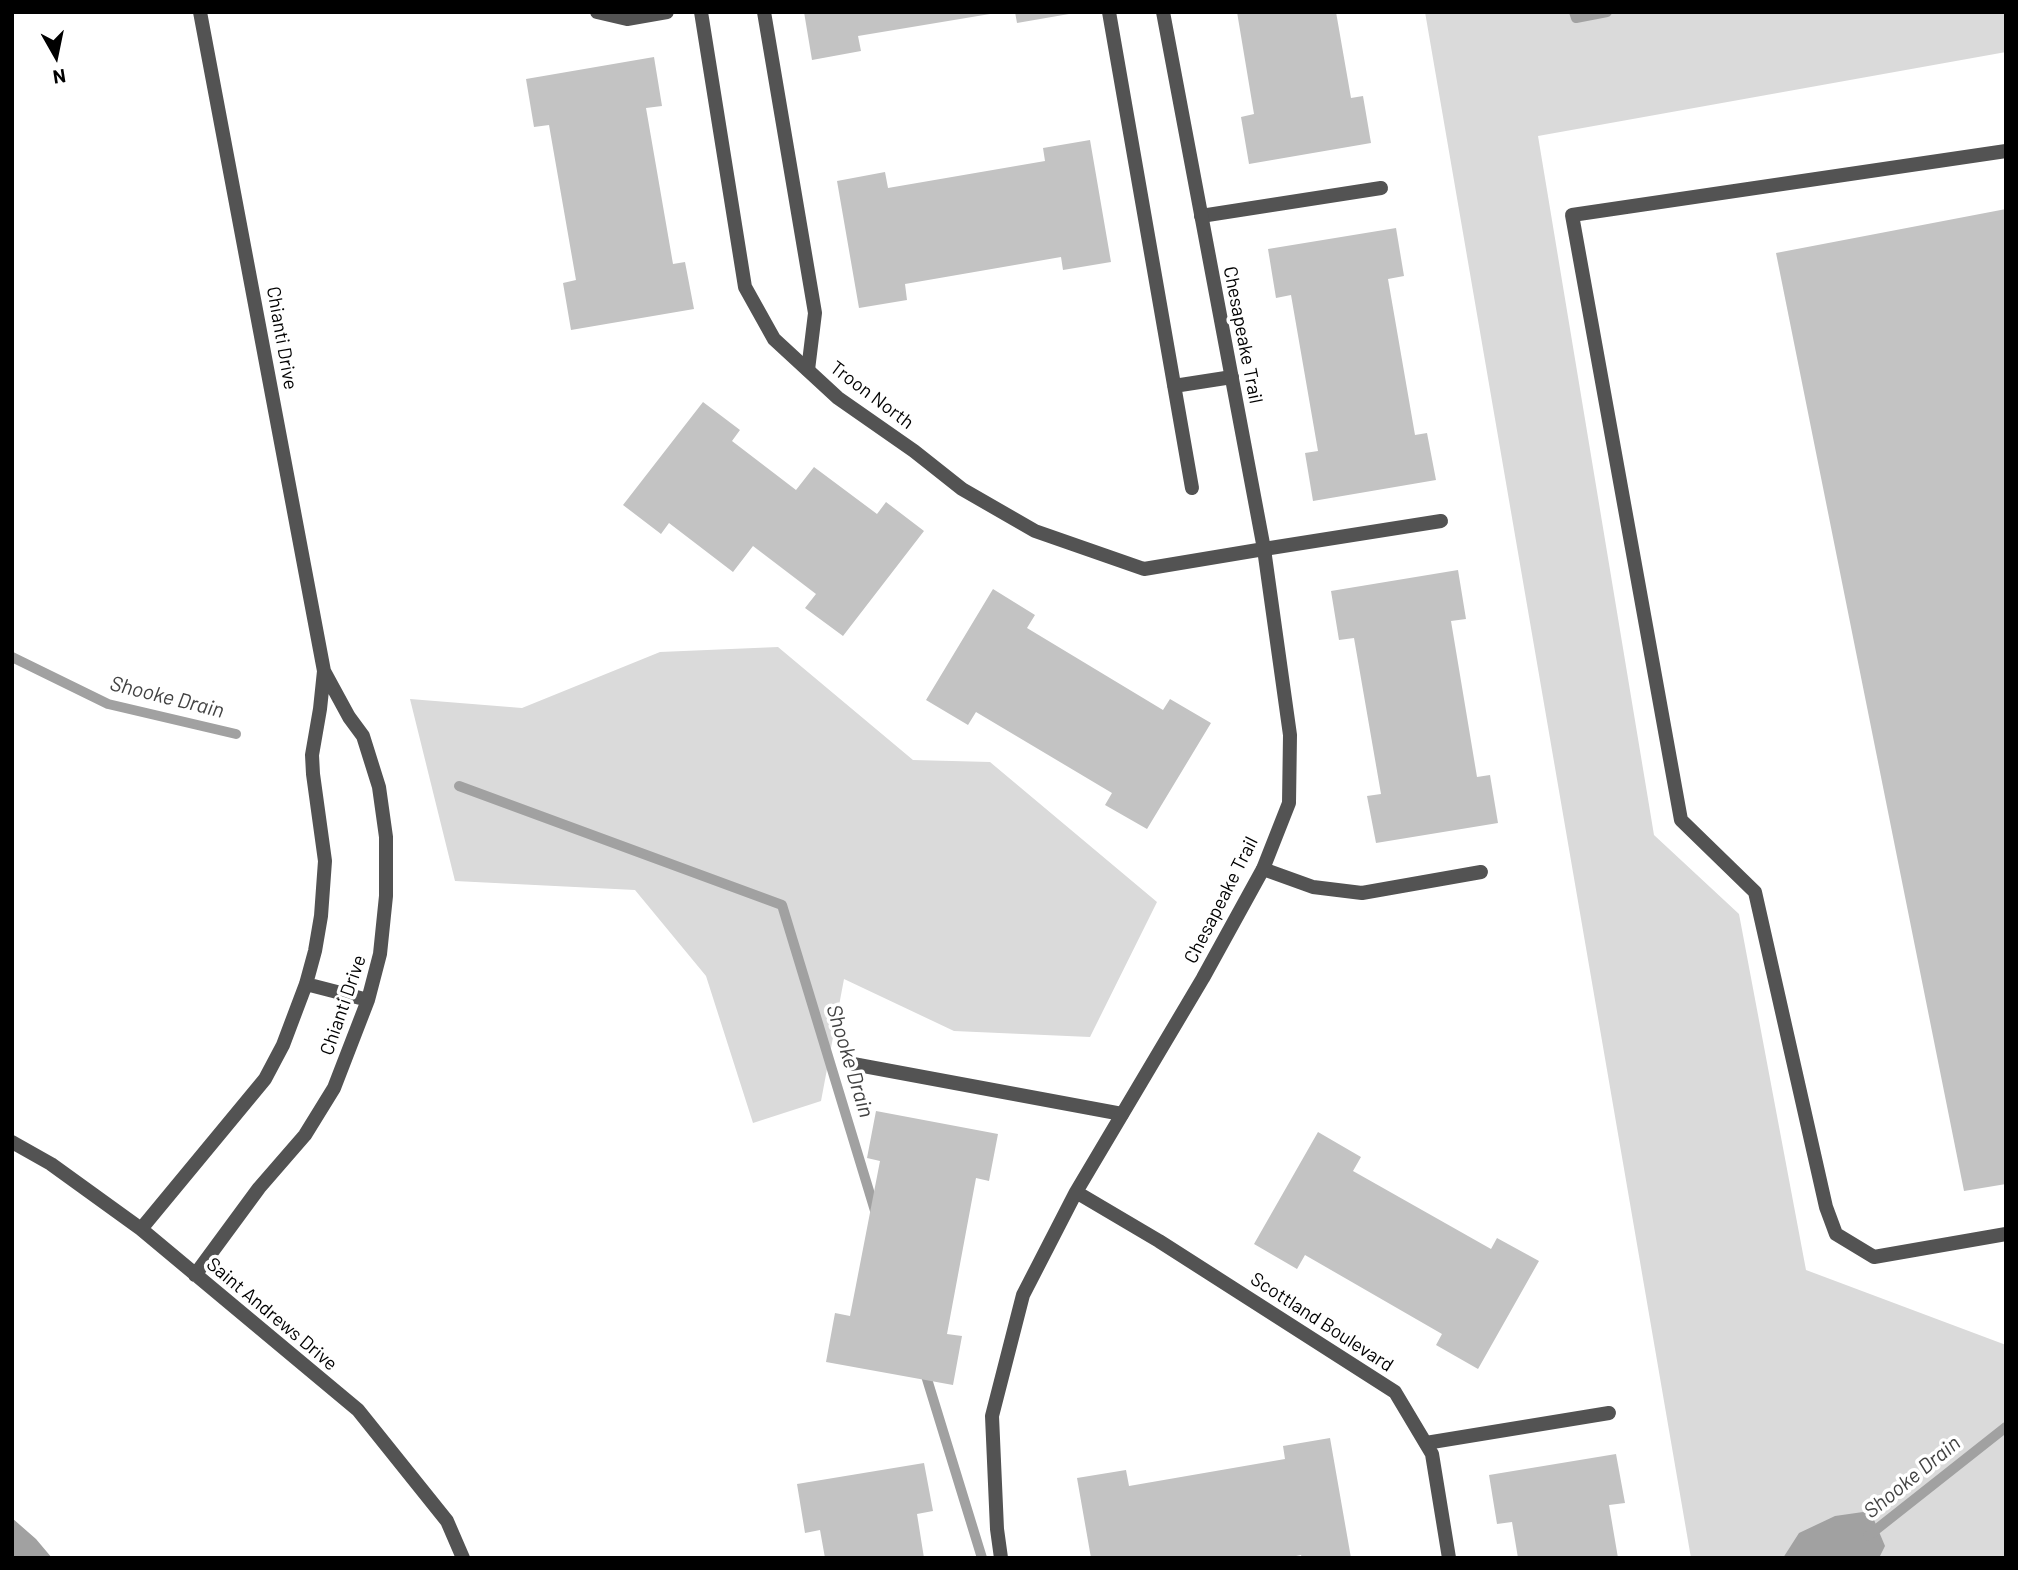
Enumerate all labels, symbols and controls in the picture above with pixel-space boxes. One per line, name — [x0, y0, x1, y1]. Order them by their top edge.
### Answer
north arrow — [21, 21, 91, 91]
text: N — [51, 65, 67, 90]
street label: Chesapeake Trail — [1219, 264, 1267, 406]
street label: Chianti Drive — [262, 285, 302, 391]
street label: Troon North — [826, 356, 918, 434]
water label: Shooke Drain — [107, 671, 227, 723]
street label: Chesapeake Trail — [1179, 833, 1263, 967]
street label: Chianti Drive — [315, 952, 371, 1058]
water label: Shooke Drain — [821, 1001, 879, 1121]
street label: Saint Andrews Drive — [202, 1253, 342, 1375]
street label: Scottland Boulevard — [1246, 1267, 1398, 1377]
water label: Shooke Drain — [1859, 1430, 1965, 1524]

